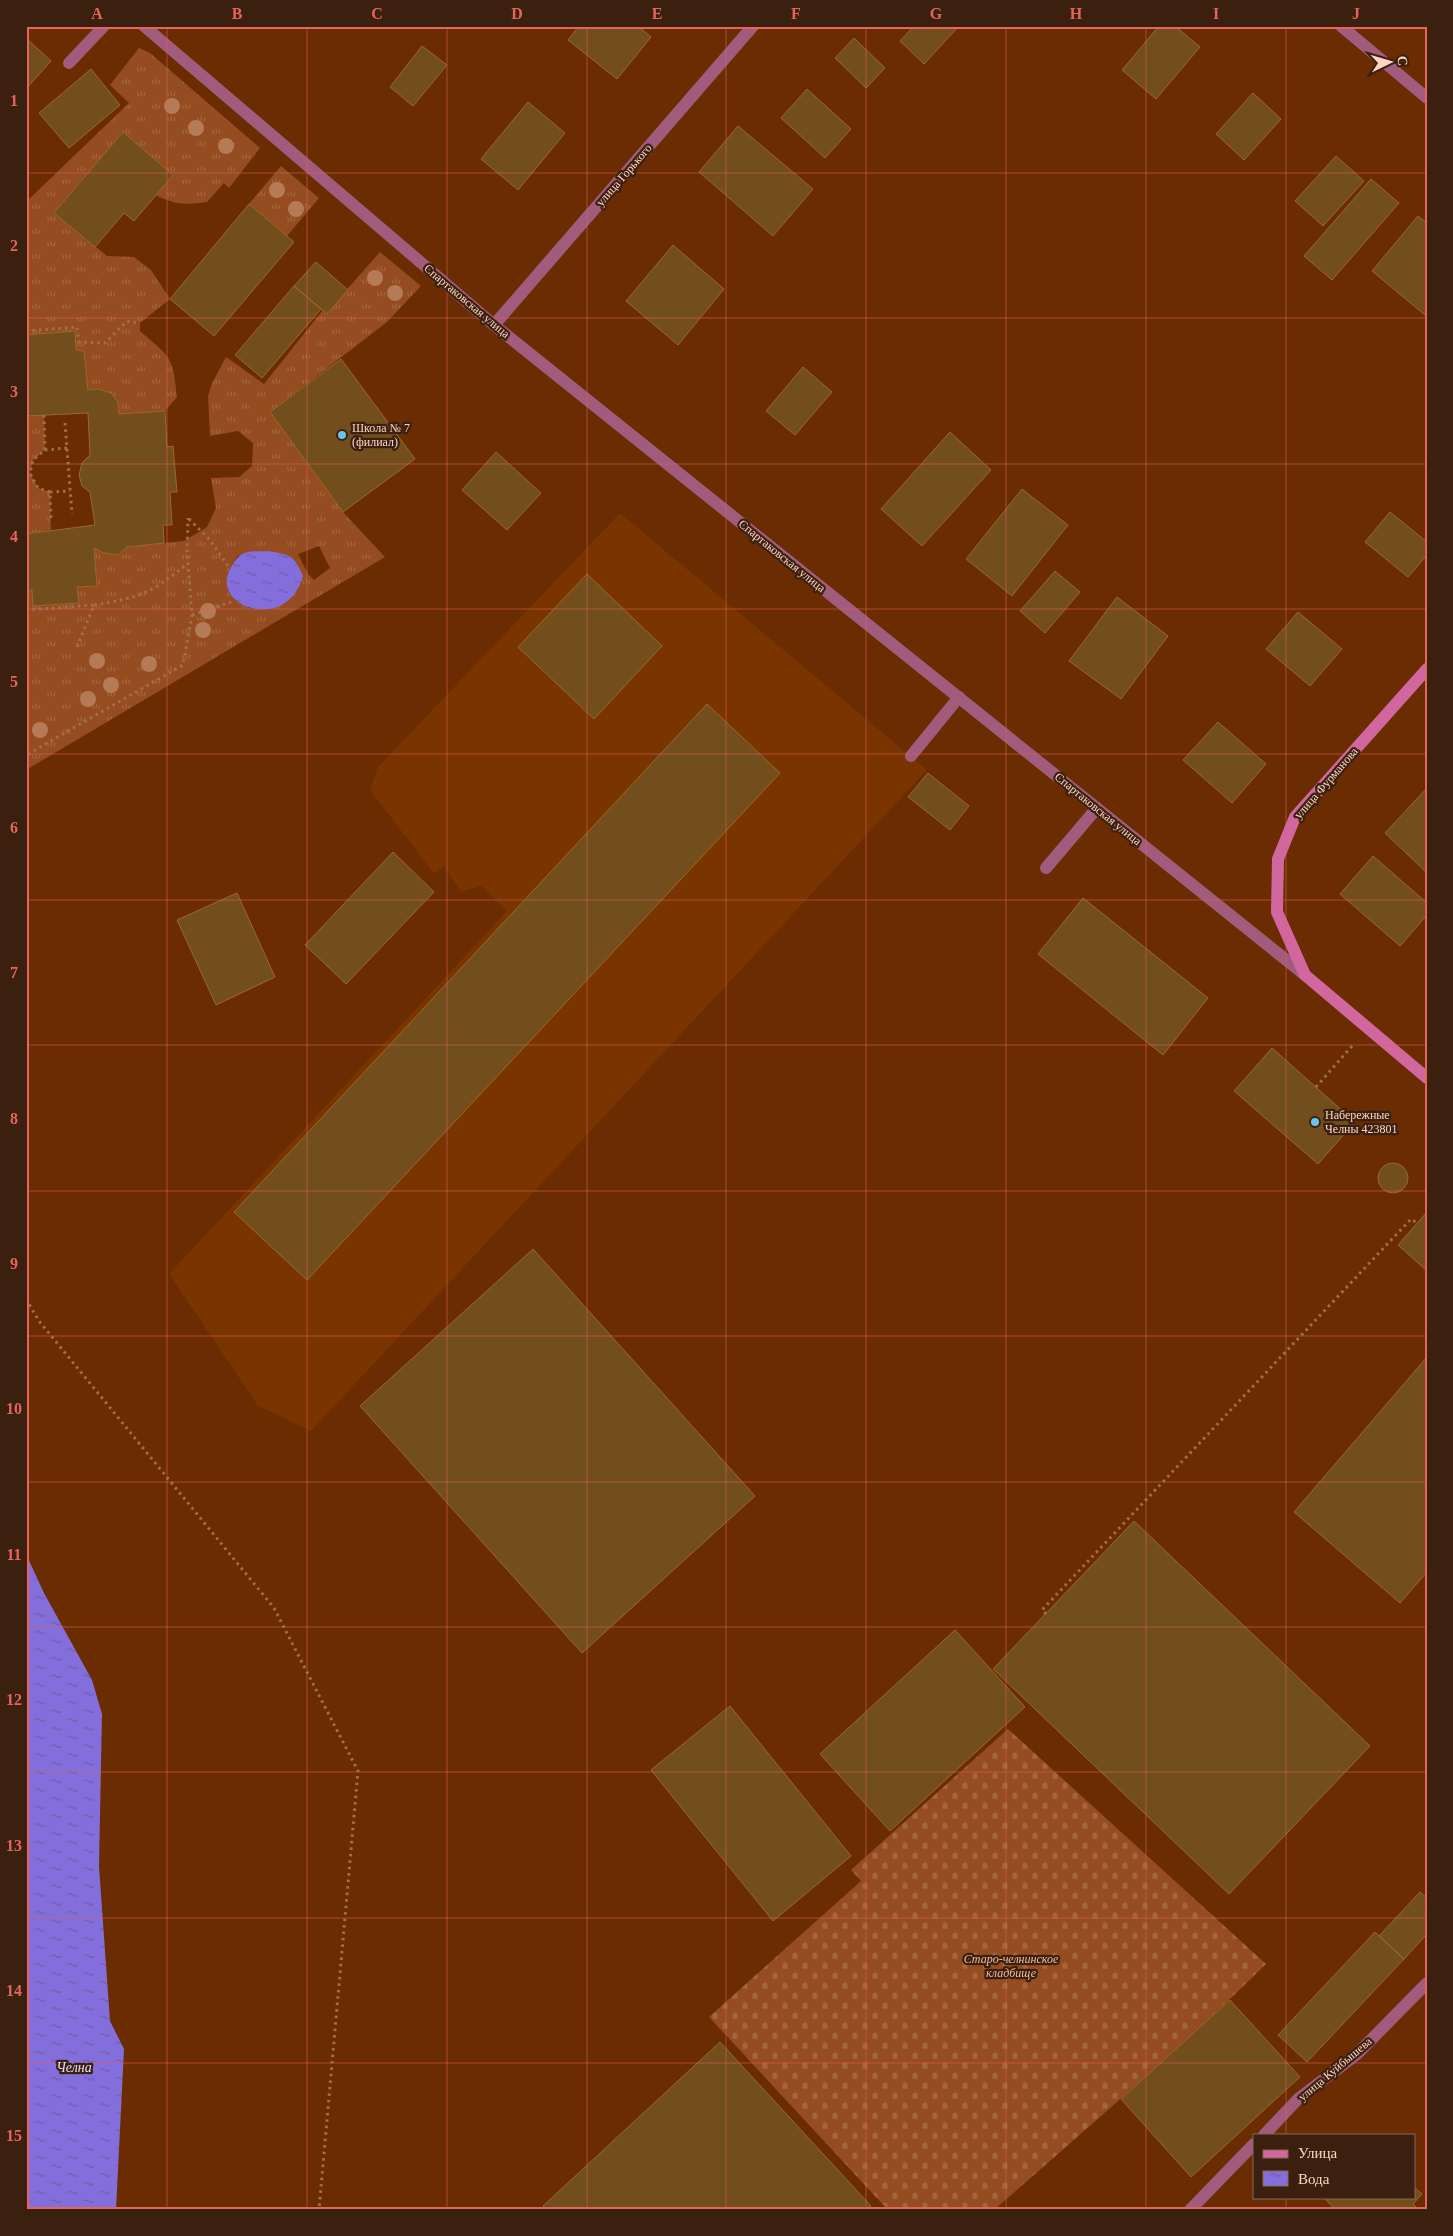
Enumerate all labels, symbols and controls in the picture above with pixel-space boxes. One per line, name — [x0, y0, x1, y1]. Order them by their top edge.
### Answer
text: A — [91, 5, 103, 22]
text: B — [232, 5, 243, 22]
text: C — [371, 5, 383, 22]
text: D — [511, 5, 523, 22]
text: E — [652, 5, 662, 22]
text: F — [791, 5, 801, 22]
text: G — [930, 5, 943, 22]
text: H — [1070, 5, 1083, 22]
text: I — [1213, 5, 1219, 22]
text: J — [1352, 5, 1360, 22]
north arrow — [1366, 38, 1416, 88]
text: С — [1395, 55, 1410, 67]
text: 1 — [10, 92, 18, 109]
street label: улица Горького — [593, 141, 655, 209]
text: 2 — [10, 237, 18, 254]
street label: Спартаковская улица — [421, 261, 513, 341]
text: 3 — [10, 383, 18, 400]
place label: Школа № 7 (филиал) — [352, 421, 410, 449]
marker: Школа № 7 (филиал) — [336, 429, 348, 441]
street label: Спартаковская улица — [736, 517, 829, 596]
text: 4 — [10, 528, 18, 545]
text: 5 — [10, 673, 18, 690]
street label: улица Фурманова — [1291, 744, 1361, 822]
street label: Спартаковская улица — [1052, 770, 1145, 849]
text: 6 — [10, 819, 18, 836]
text: 7 — [10, 964, 18, 981]
place label: Набережные Челны 423801 — [1325, 1108, 1398, 1136]
text: 8 — [10, 1110, 18, 1127]
marker: Набережные Челны 423801 — [1309, 1116, 1321, 1128]
text: 9 — [10, 1255, 18, 1272]
text: 10 — [6, 1400, 22, 1417]
text: 11 — [6, 1546, 22, 1563]
text: 12 — [6, 1691, 22, 1708]
text: 13 — [6, 1837, 22, 1854]
park label: Старо-челнинское кладбище — [964, 1952, 1059, 1980]
text: 14 — [6, 1982, 22, 1999]
street label: улица Куйбышева — [1295, 2034, 1375, 2104]
water label: Челна — [56, 2060, 92, 2075]
text: 15 — [6, 2127, 22, 2144]
legend — [1253, 2134, 1416, 2198]
text: Улица — [1298, 2145, 1337, 2161]
text: Вода — [1298, 2171, 1330, 2187]

